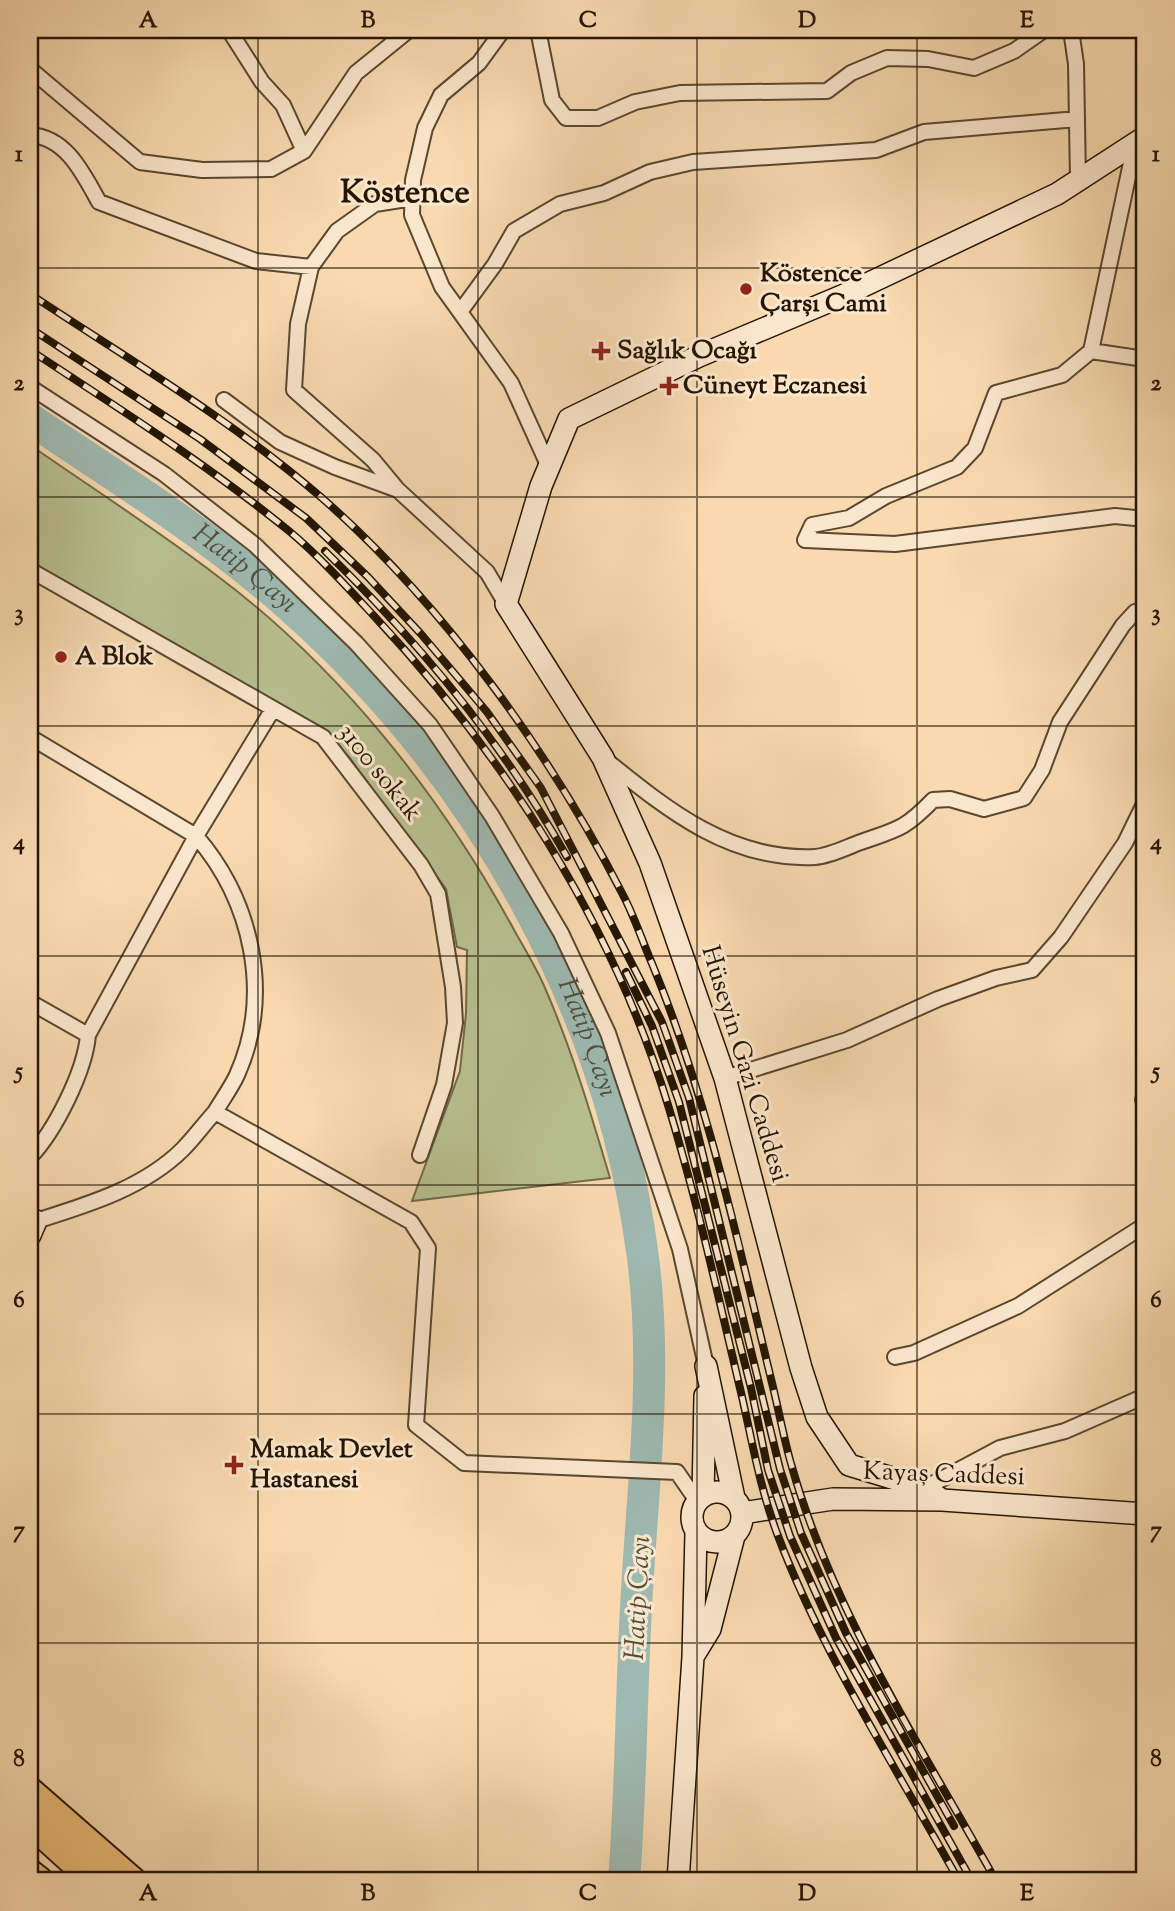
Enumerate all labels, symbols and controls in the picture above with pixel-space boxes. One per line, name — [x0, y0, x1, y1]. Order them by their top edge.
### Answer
text: A — [139, 5, 158, 38]
text: B — [361, 5, 376, 38]
text: C — [579, 5, 597, 38]
text: D — [798, 5, 816, 38]
text: E — [1020, 5, 1034, 38]
text: 1 — [15, 139, 23, 172]
text: 1 — [1152, 139, 1160, 172]
district label: Köstence — [340, 170, 470, 218]
place label: Köstence Çarşı Cami — [760, 256, 887, 323]
marker: Köstence Çarşı Cami — [738, 281, 754, 297]
place label: Sağlık Ocağı — [617, 333, 757, 370]
marker: Sağlık Ocağı — [591, 341, 611, 361]
text: 2 — [14, 368, 25, 401]
place label: Cüneyt Eczanesi — [683, 368, 867, 405]
text: 2 — [1151, 368, 1162, 401]
marker: Cüneyt Eczanesi — [661, 378, 677, 394]
water label: Hatip Çayı — [184, 515, 306, 624]
text: 3 — [14, 598, 24, 631]
text: 3 — [1151, 598, 1161, 631]
place label: A Blok — [75, 639, 154, 676]
marker: A Blok — [53, 649, 69, 665]
street label: 3100 sokak — [328, 716, 430, 830]
text: 4 — [12, 827, 25, 860]
text: 4 — [1149, 827, 1162, 860]
street label: Hüseyin Gazi Caddesi — [690, 941, 798, 1187]
water label: Hatip Çayı — [546, 972, 627, 1102]
text: 5 — [13, 1056, 23, 1089]
text: 5 — [1150, 1056, 1160, 1089]
text: 6 — [13, 1285, 25, 1318]
text: 6 — [1150, 1285, 1162, 1318]
place label: Mamak Devlet Hastanesi — [250, 1432, 413, 1499]
street label: Kayaş Caddesi — [862, 1454, 1026, 1496]
marker: Mamak Devlet Hastanesi — [224, 1455, 244, 1475]
text: 7 — [13, 1515, 25, 1548]
text: 7 — [1150, 1515, 1162, 1548]
water label: Hatip Çayı — [616, 1535, 662, 1661]
text: 8 — [13, 1744, 25, 1777]
text: 8 — [1150, 1744, 1162, 1777]
text: A — [139, 1878, 158, 1911]
text: B — [361, 1878, 376, 1911]
text: C — [579, 1878, 597, 1911]
text: D — [798, 1878, 816, 1911]
text: E — [1020, 1878, 1034, 1911]

